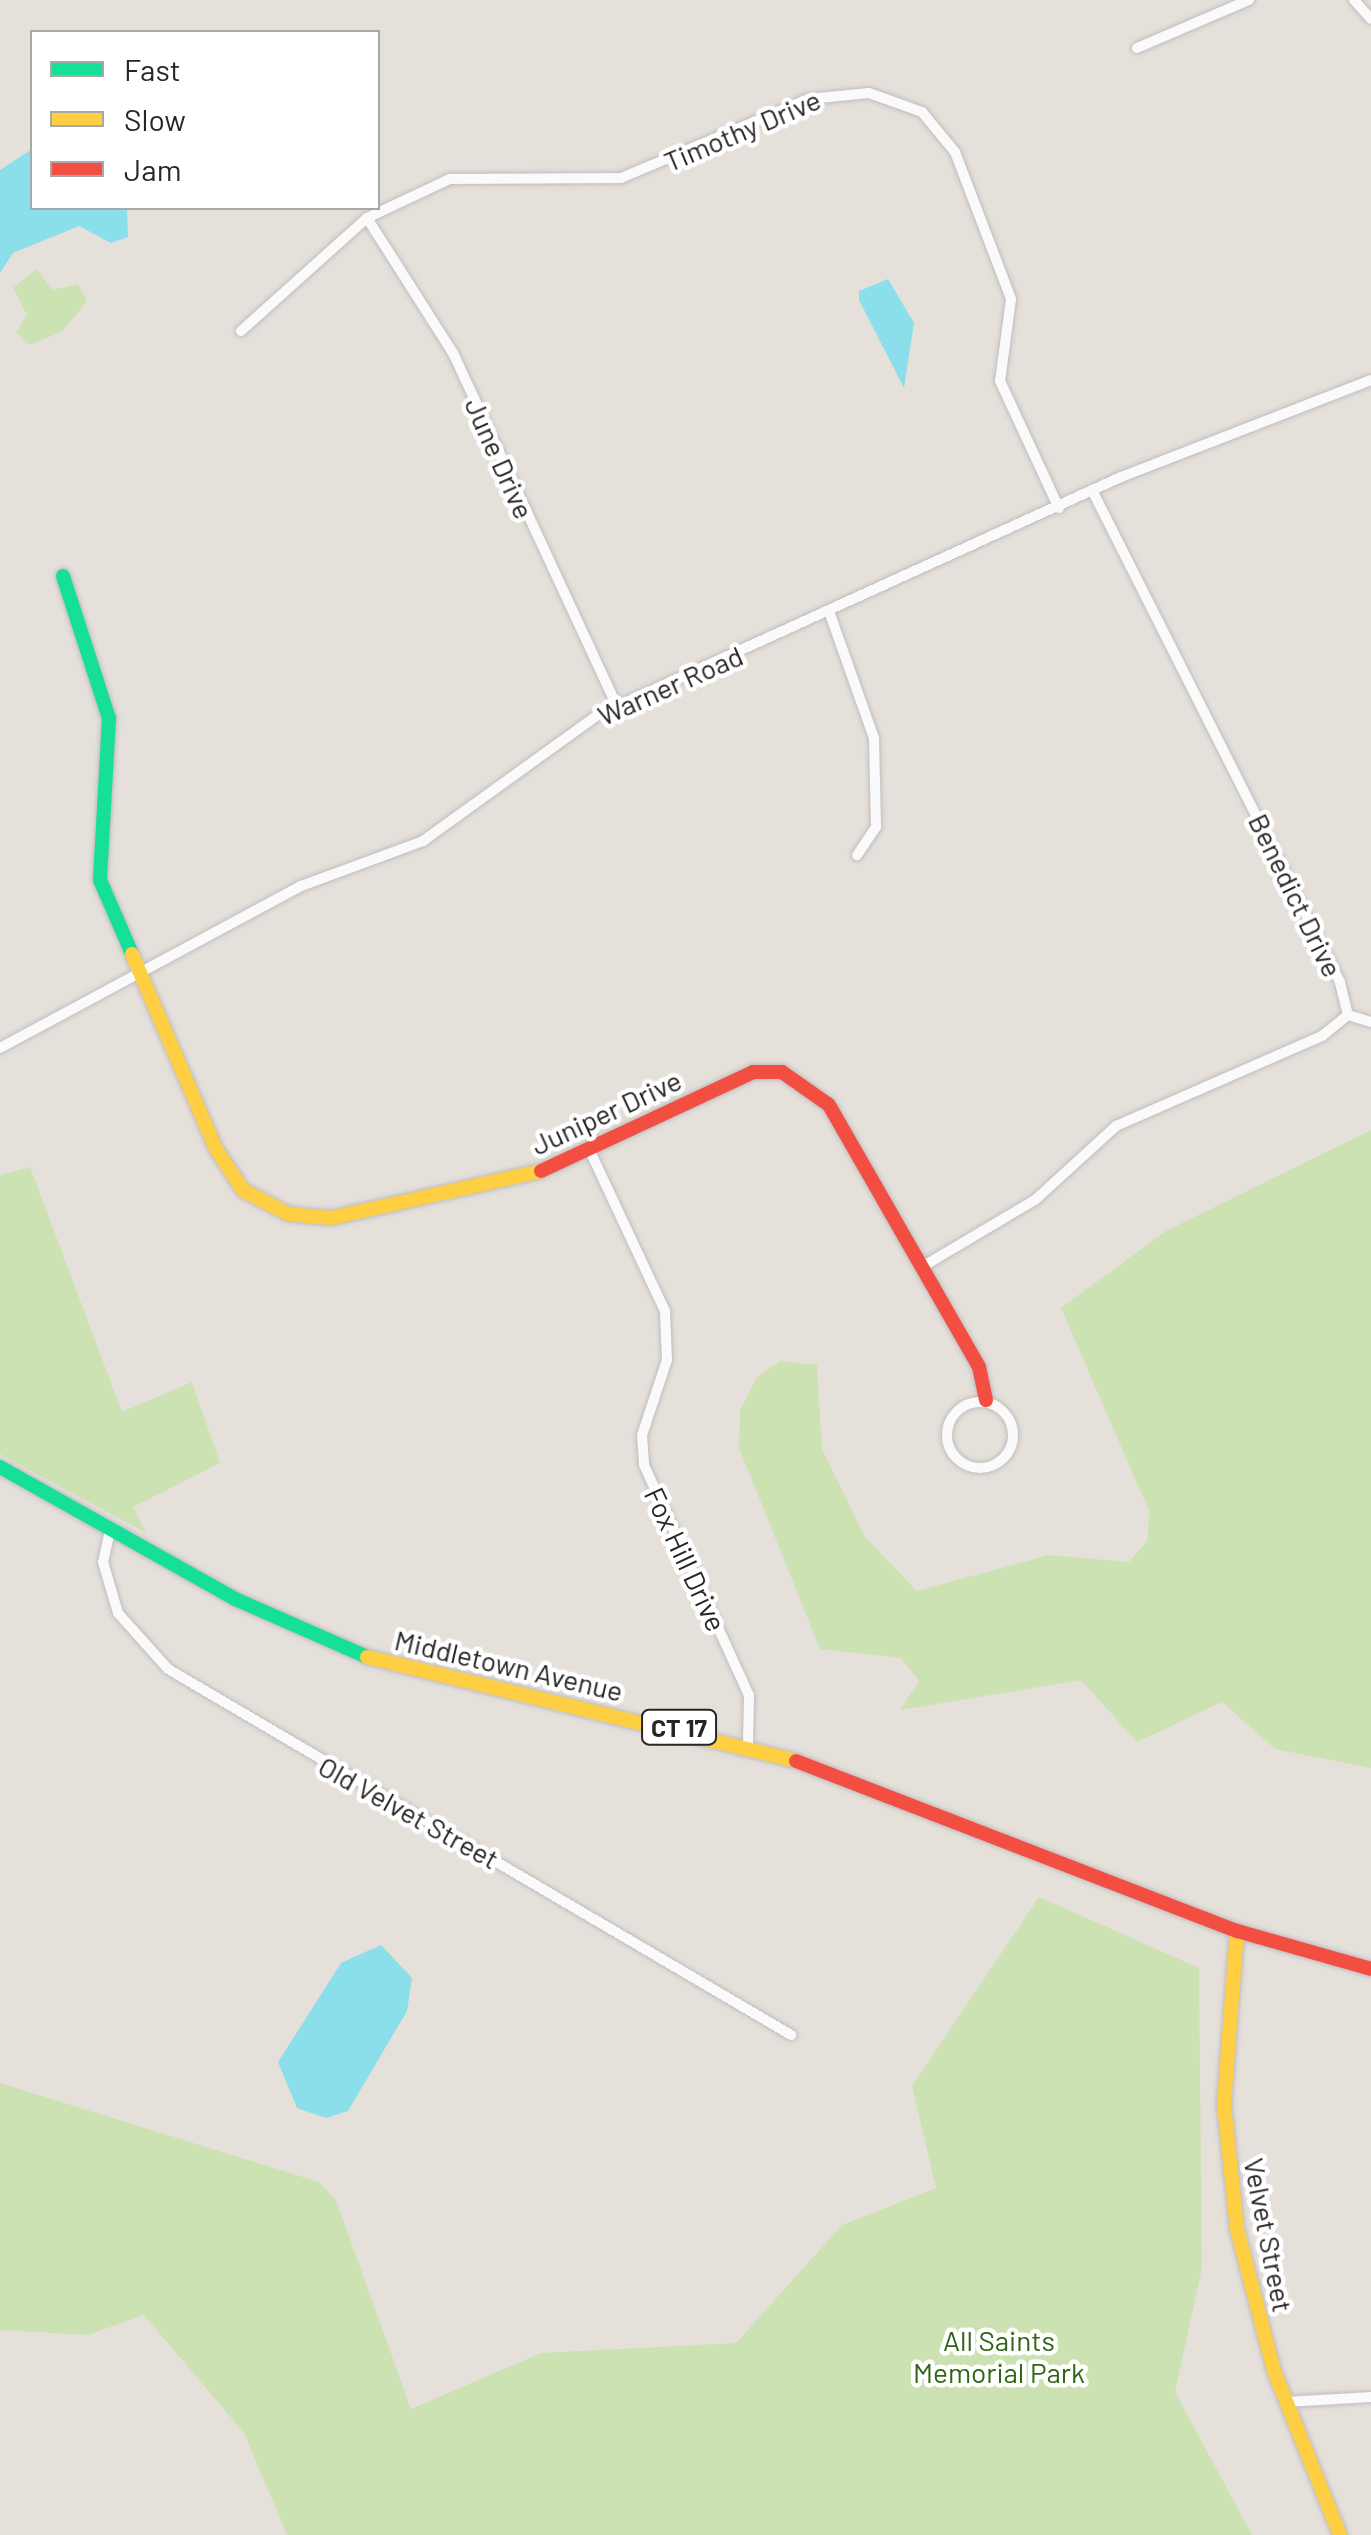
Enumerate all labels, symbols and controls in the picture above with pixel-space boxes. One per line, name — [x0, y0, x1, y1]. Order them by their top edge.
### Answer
legend — [30, 30, 380, 210]
text: Fast — [124, 51, 181, 87]
street label: Timothy Drive — [659, 82, 825, 178]
text: Slow — [124, 101, 186, 137]
text: Jam — [124, 151, 181, 187]
street label: June Drive — [458, 392, 542, 524]
street label: Warner Road — [592, 638, 748, 732]
street label: Benedict Drive — [1242, 808, 1350, 982]
street label: Juniper Drive — [526, 1063, 686, 1161]
street label: Fox Hill Drive — [638, 1482, 734, 1636]
street label: Middletown Avenue — [392, 1622, 626, 1708]
road number: CT 17 — [639, 1707, 719, 1747]
street label: Old Velvet Street — [313, 1749, 505, 1875]
street label: Velvet Street — [1238, 2155, 1300, 2315]
park label: All Saints Memorial Park — [913, 2323, 1085, 2389]

